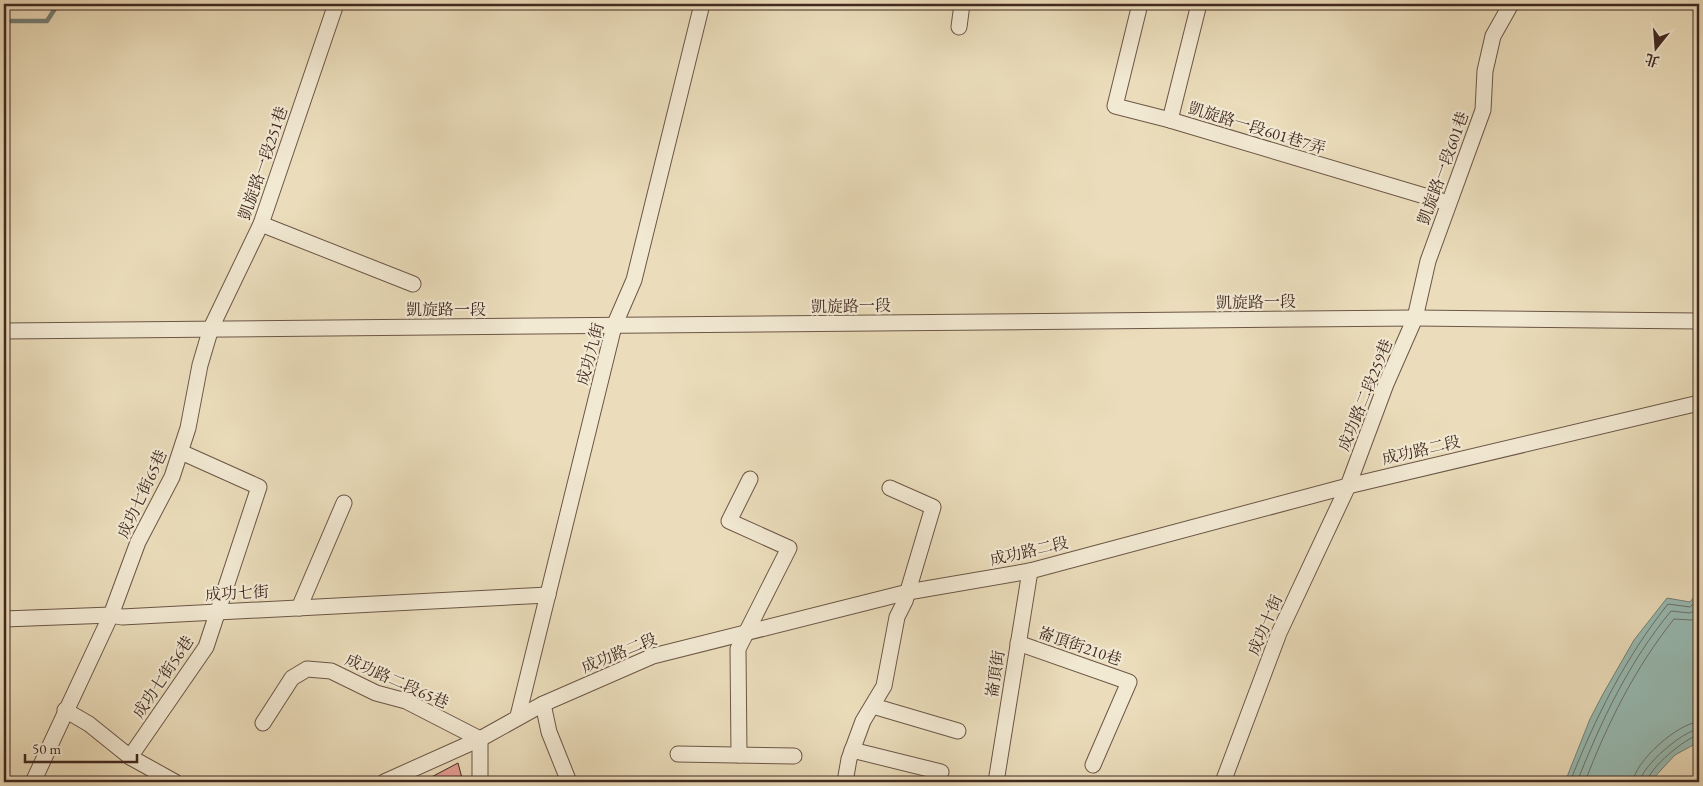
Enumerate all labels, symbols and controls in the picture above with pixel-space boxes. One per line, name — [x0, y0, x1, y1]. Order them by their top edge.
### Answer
north arrow — [1630, 22, 1680, 72]
text: 北 — [1643, 50, 1662, 71]
street label: 凱旋路一段601巷7弄 — [1186, 97, 1328, 159]
street label: 凱旋路一段251巷 — [234, 103, 292, 223]
street label: 凱旋路一段601巷 — [1413, 108, 1473, 228]
street label: 凱旋路一段 — [1216, 291, 1296, 313]
street label: 凱旋路一段 — [811, 295, 891, 317]
street label: 凱旋路一段 — [406, 299, 486, 320]
street label: 成功九街 — [572, 320, 608, 388]
street label: 成功路二段259巷 — [1333, 336, 1397, 454]
street label: 成功路二段 — [1380, 431, 1462, 469]
street label: 成功七街65巷 — [112, 446, 172, 542]
street label: 成功路二段 — [988, 532, 1070, 570]
street label: 成功七街 — [204, 581, 270, 605]
street label: 成功十街 — [1243, 591, 1287, 659]
street label: 崙頂街210巷 — [1035, 622, 1125, 670]
street label: 成功路二段 — [578, 628, 660, 678]
street label: 成功七街56巷 — [128, 632, 198, 722]
street label: 成功路二段65巷 — [342, 649, 452, 713]
street label: 崙頂街 — [981, 649, 1009, 699]
scale bar — [25, 731, 138, 763]
text: 50 m — [32, 739, 61, 758]

